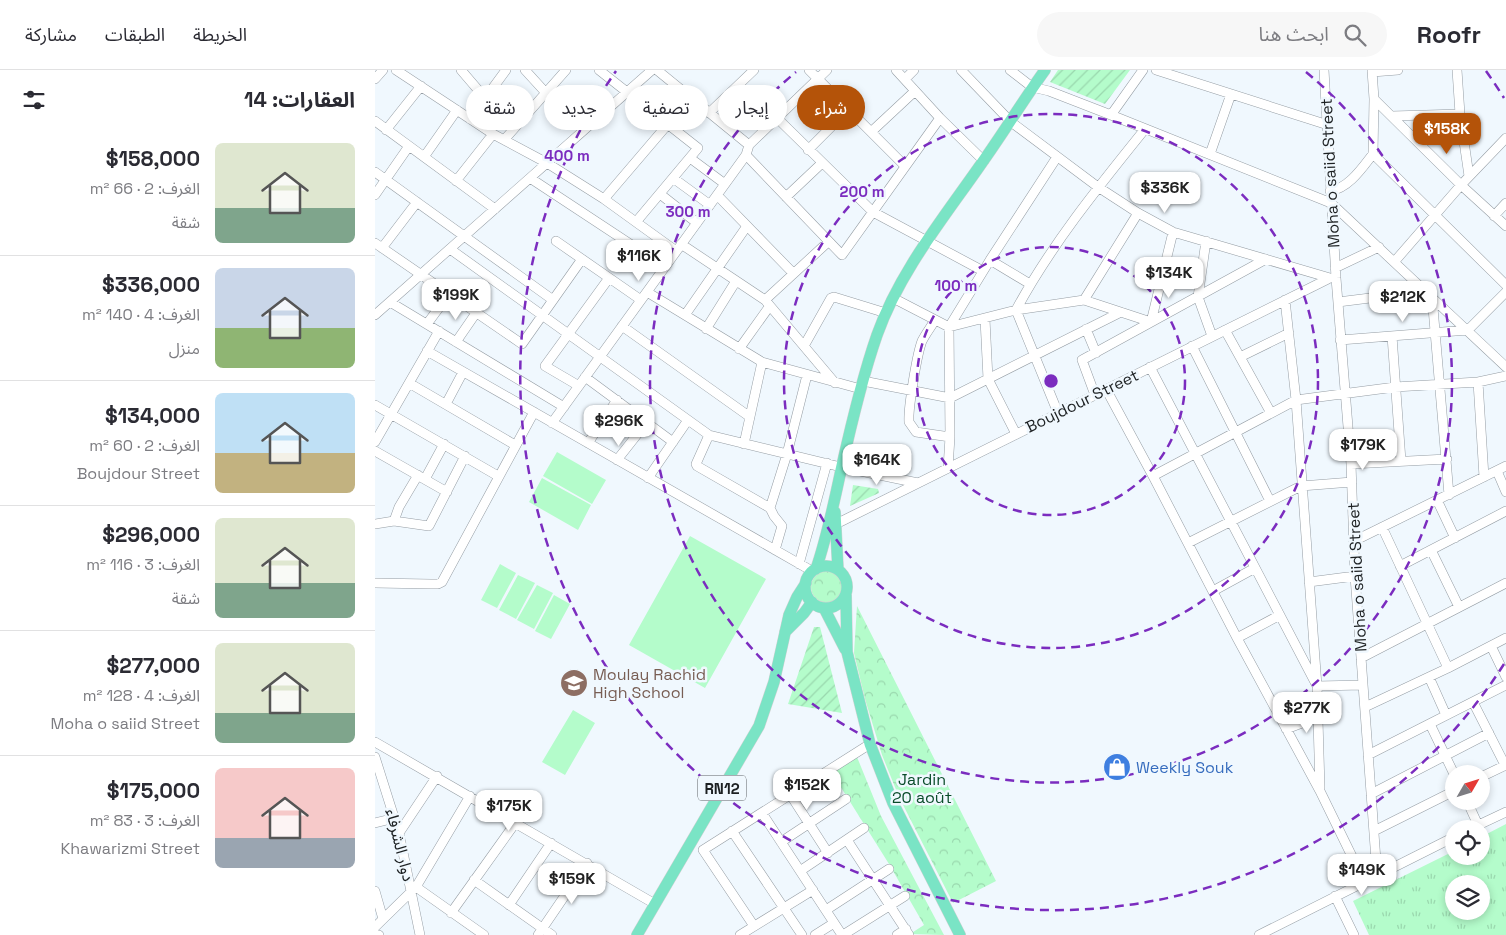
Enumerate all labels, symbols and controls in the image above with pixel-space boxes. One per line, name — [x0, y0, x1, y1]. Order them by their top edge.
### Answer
search box — [1037, 12, 1387, 57]
text: Roofr — [1417, 19, 1481, 50]
icon: search — [1341, 21, 1369, 49]
text: ابحث هنا — [1259, 22, 1329, 47]
text: مشاركة — [25, 23, 77, 46]
text: الطبقات — [105, 23, 165, 46]
text: الخريطة — [193, 23, 247, 46]
chip: شقة — [466, 85, 534, 130]
chip: جديد — [544, 85, 615, 130]
chip: تصفية — [625, 85, 708, 130]
chip: إيجار — [718, 85, 787, 130]
chip: شراء — [797, 85, 865, 130]
icon: filters — [20, 86, 48, 114]
text: العقارات: 14 — [244, 86, 355, 113]
street label: Moha o saiid Street — [1316, 98, 1344, 248]
pin: $158K — [1412, 112, 1482, 155]
text: $158K — [1424, 118, 1470, 139]
text: $158,000 — [106, 145, 200, 172]
text: 400 m — [544, 146, 590, 165]
icon: home — [255, 163, 315, 223]
pin: $336K — [1130, 172, 1200, 214]
text: $336K — [1140, 177, 1190, 198]
text: الغرف: 2 · 66 m² — [90, 178, 200, 199]
text: 200 m — [840, 182, 884, 201]
text: 300 m — [665, 202, 711, 221]
text: شقة — [172, 212, 200, 233]
pin: $116K — [604, 240, 674, 282]
text: $116K — [617, 245, 661, 266]
pin: $134K — [1134, 256, 1204, 299]
text: $134K — [1146, 262, 1192, 283]
text: $336,000 — [102, 271, 200, 298]
text: 100 m — [935, 276, 977, 295]
pin: $199K — [421, 278, 491, 321]
pin: $212K — [1368, 280, 1438, 323]
text: $199K — [433, 284, 479, 305]
text: $212K — [1380, 286, 1426, 307]
icon: home — [255, 288, 315, 348]
text: الغرف: 4 · 140 m² — [82, 304, 200, 325]
text: منزل — [169, 338, 200, 359]
street label: Boujdour Street — [1022, 365, 1142, 437]
centre of rings — [1042, 372, 1060, 390]
text: $134,000 — [105, 402, 200, 429]
pin: $296K — [584, 404, 654, 447]
text: $296K — [595, 410, 643, 431]
icon: home — [255, 413, 315, 473]
pin: $179K — [1328, 428, 1398, 471]
text: $179K — [1340, 434, 1386, 455]
text: الغرف: 2 · 60 m² — [89, 435, 200, 456]
pin: $164K — [842, 444, 912, 486]
text: $164K — [853, 449, 901, 470]
text: Boujdour Street — [77, 463, 200, 484]
street label: Moha o saiid Street — [1343, 502, 1371, 652]
text: $296,000 — [102, 521, 200, 548]
icon: home — [255, 538, 315, 598]
text: الغرف: 3 · 116 m² — [86, 554, 200, 575]
text: شقة — [172, 588, 200, 609]
text: $277,000 — [106, 652, 200, 679]
icon: home — [255, 663, 315, 723]
place label: Moulay Rachid High School — [593, 664, 706, 703]
school or university icon: Moulay Rachid High School — [559, 668, 589, 698]
text: الغرف: 4 · 128 m² — [83, 685, 200, 706]
pin: $277K — [1272, 692, 1342, 734]
text: $277K — [1284, 697, 1330, 718]
text: Moha o saiid Street — [50, 713, 200, 734]
shop icon: Weekly Souk — [1102, 752, 1132, 782]
place label: Weekly Souk — [1136, 757, 1234, 778]
north arrow — [1445, 765, 1490, 810]
map controls — [1445, 765, 1490, 920]
pin: $152K — [772, 768, 842, 811]
park label: Jardin 20 août — [892, 769, 952, 808]
text: $152K — [784, 774, 830, 795]
road number: RN12 — [698, 776, 746, 800]
text: $175,000 — [107, 777, 200, 804]
icon: home — [255, 788, 315, 848]
pin: $175K — [474, 790, 544, 832]
text: $175K — [486, 795, 532, 816]
street label: دوار الشرفاء — [381, 806, 419, 884]
text: الغرف: 3 · 83 m² — [90, 810, 200, 831]
button: locate — [1445, 820, 1490, 865]
text: Khawarizmi Street — [61, 838, 200, 859]
pin: $149K — [1327, 854, 1397, 896]
text: $149K — [1338, 859, 1386, 880]
pin: $159K — [537, 862, 607, 905]
text: $159K — [549, 868, 595, 889]
button: layers — [1445, 875, 1490, 920]

